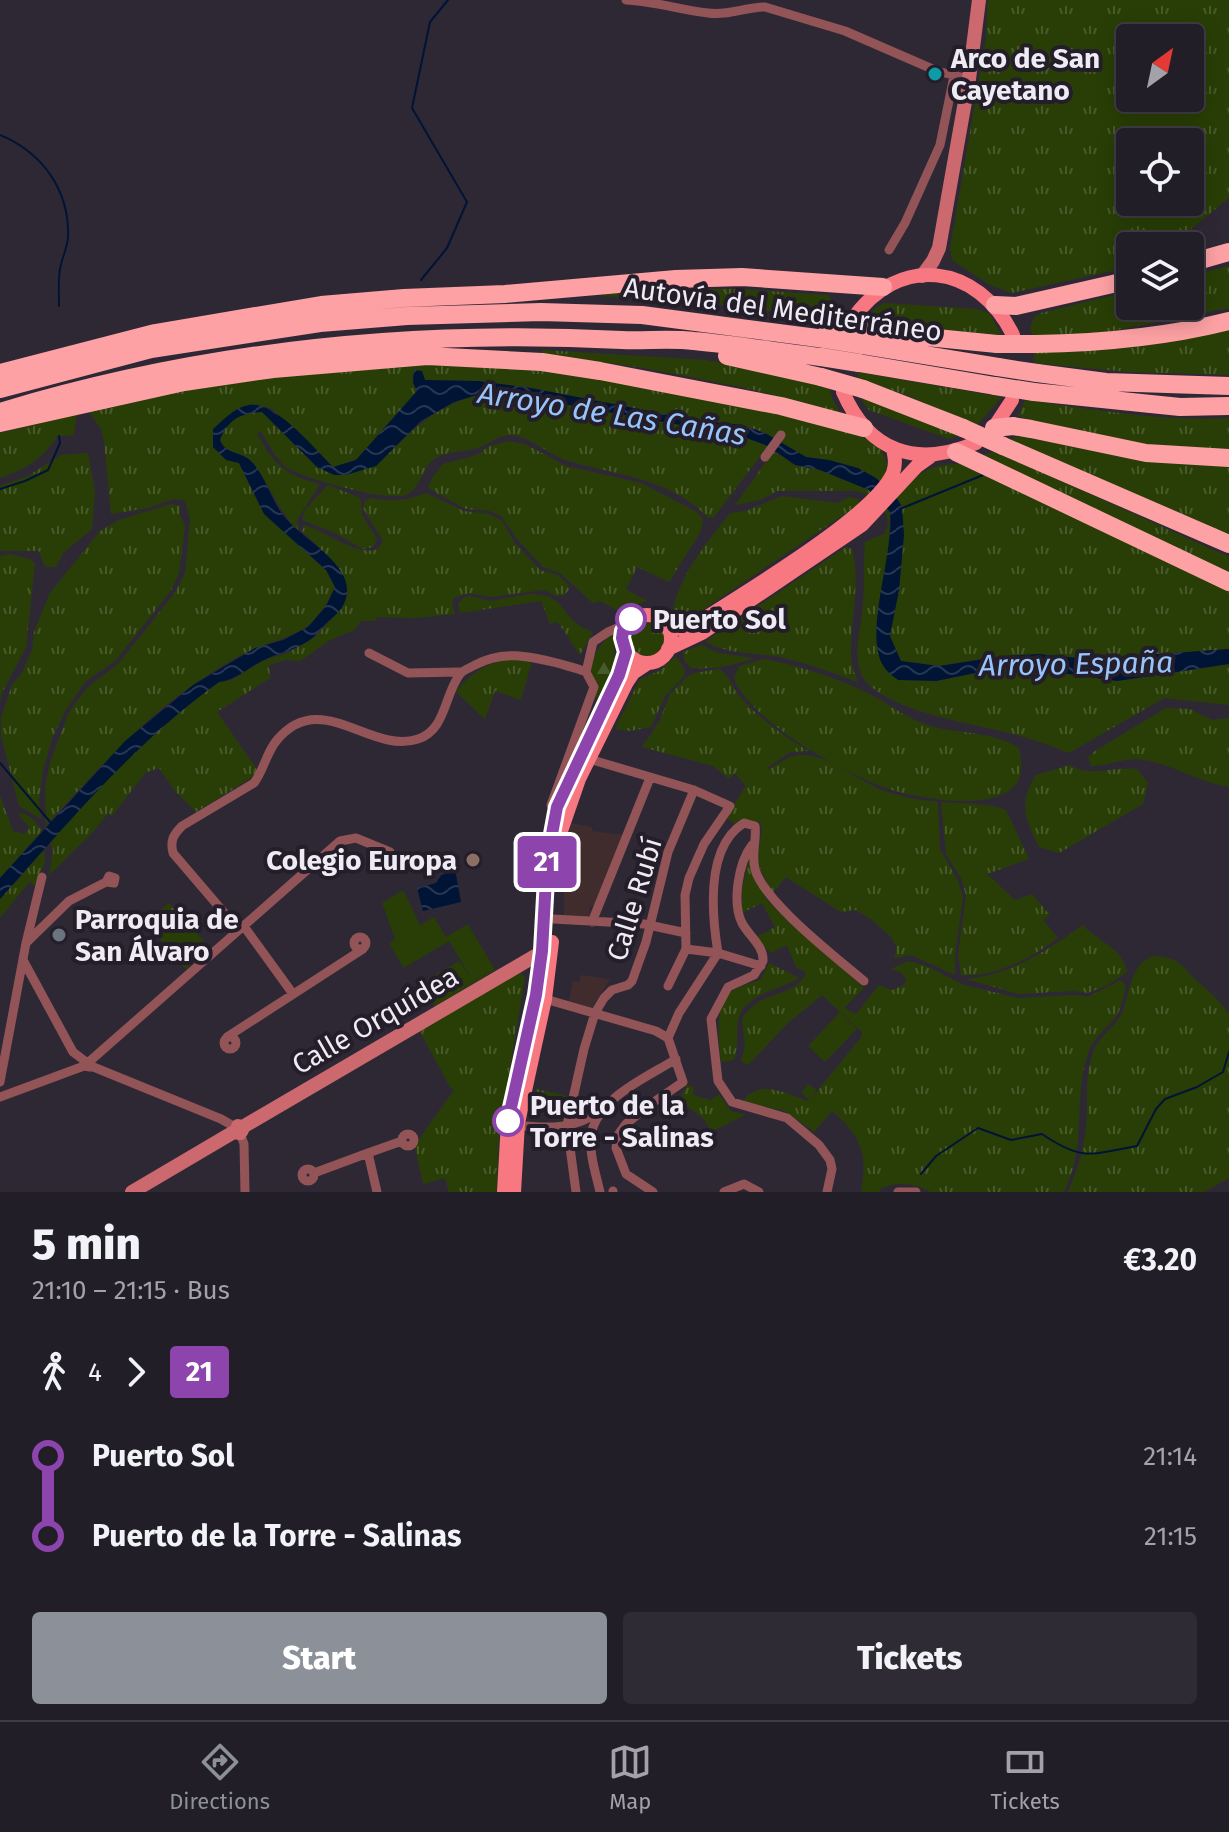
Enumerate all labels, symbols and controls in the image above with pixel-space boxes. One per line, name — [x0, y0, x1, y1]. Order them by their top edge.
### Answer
north arrow — [1116, 24, 1204, 112]
map controls — [1116, 24, 1204, 320]
place label: Arco de San Cayetano — [950, 42, 1100, 107]
marker: Arco de San Cayetano — [926, 65, 944, 83]
button: locate — [1116, 128, 1204, 216]
button: layers — [1116, 232, 1204, 320]
street label: Autovía del Mediterráneo — [622, 271, 944, 348]
water label: Arroyo de Las Cañas — [474, 375, 749, 453]
place label: Puerto Sol — [653, 603, 786, 636]
marker: Puerto Sol — [616, 604, 646, 634]
water label: Arroyo España — [978, 644, 1173, 684]
street label: Calle Rubí — [600, 833, 669, 965]
line badge: 21 — [511, 836, 583, 888]
place label: Colegio Europa — [266, 844, 457, 877]
text: 21 — [534, 845, 560, 878]
marker: Colegio Europa — [464, 851, 482, 869]
place label: Parroquia de San Álvaro — [75, 903, 239, 968]
marker: Parroquia de San Álvaro — [50, 926, 68, 944]
street label: Calle Orquídea — [286, 960, 464, 1081]
place label: Puerto de la Torre - Salinas — [530, 1089, 714, 1154]
marker: Puerto de la Torre - Salinas — [493, 1106, 523, 1136]
text: 5 min — [32, 1218, 141, 1271]
text: €3.20 — [1123, 1242, 1197, 1278]
text: 21:10 – 21:15 · Bus — [32, 1275, 230, 1306]
icon: walk — [32, 1350, 76, 1394]
icon: forward — [114, 1350, 158, 1394]
text: 21 — [186, 1355, 213, 1388]
text: 4 — [88, 1357, 102, 1388]
text: Puerto Sol — [92, 1438, 234, 1474]
text: 21:14 — [1143, 1441, 1197, 1472]
text: Puerto de la Torre - Salinas — [92, 1518, 461, 1554]
text: 21:15 — [1144, 1521, 1197, 1552]
button: Start — [32, 1612, 607, 1704]
button: Tickets — [623, 1612, 1197, 1704]
tab: Directions — [169, 1740, 270, 1815]
tab: Map — [608, 1740, 652, 1815]
tab: Tickets — [991, 1740, 1060, 1815]

